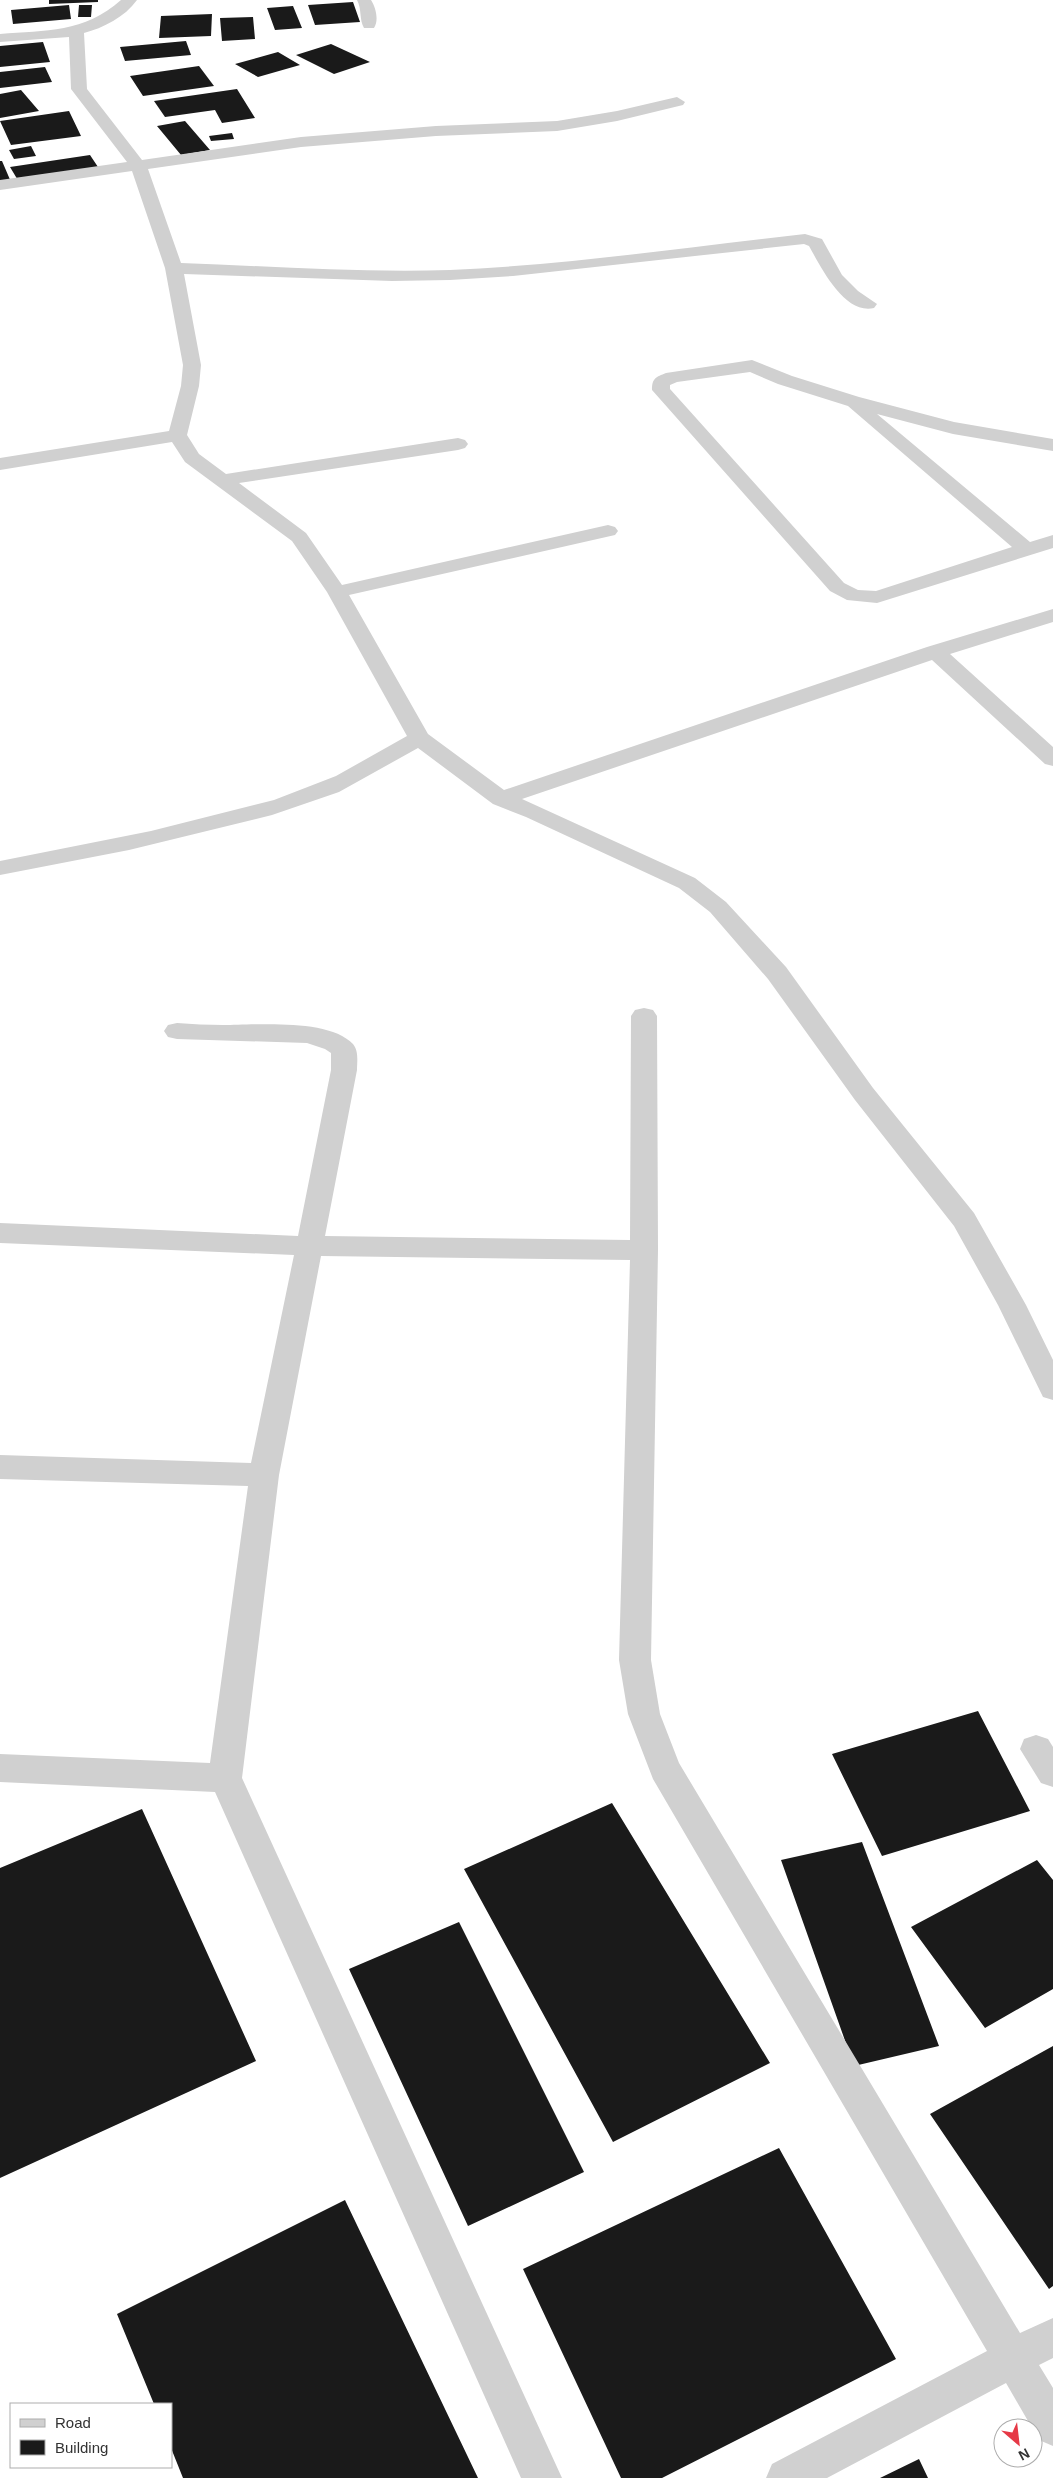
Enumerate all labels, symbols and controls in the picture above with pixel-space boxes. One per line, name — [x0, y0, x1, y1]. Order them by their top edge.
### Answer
legend — [10, 2403, 172, 2468]
text: Road — [55, 2414, 91, 2431]
north arrow — [993, 2418, 1043, 2468]
text: Building — [55, 2439, 108, 2456]
text: N — [1016, 2445, 1032, 2464]

